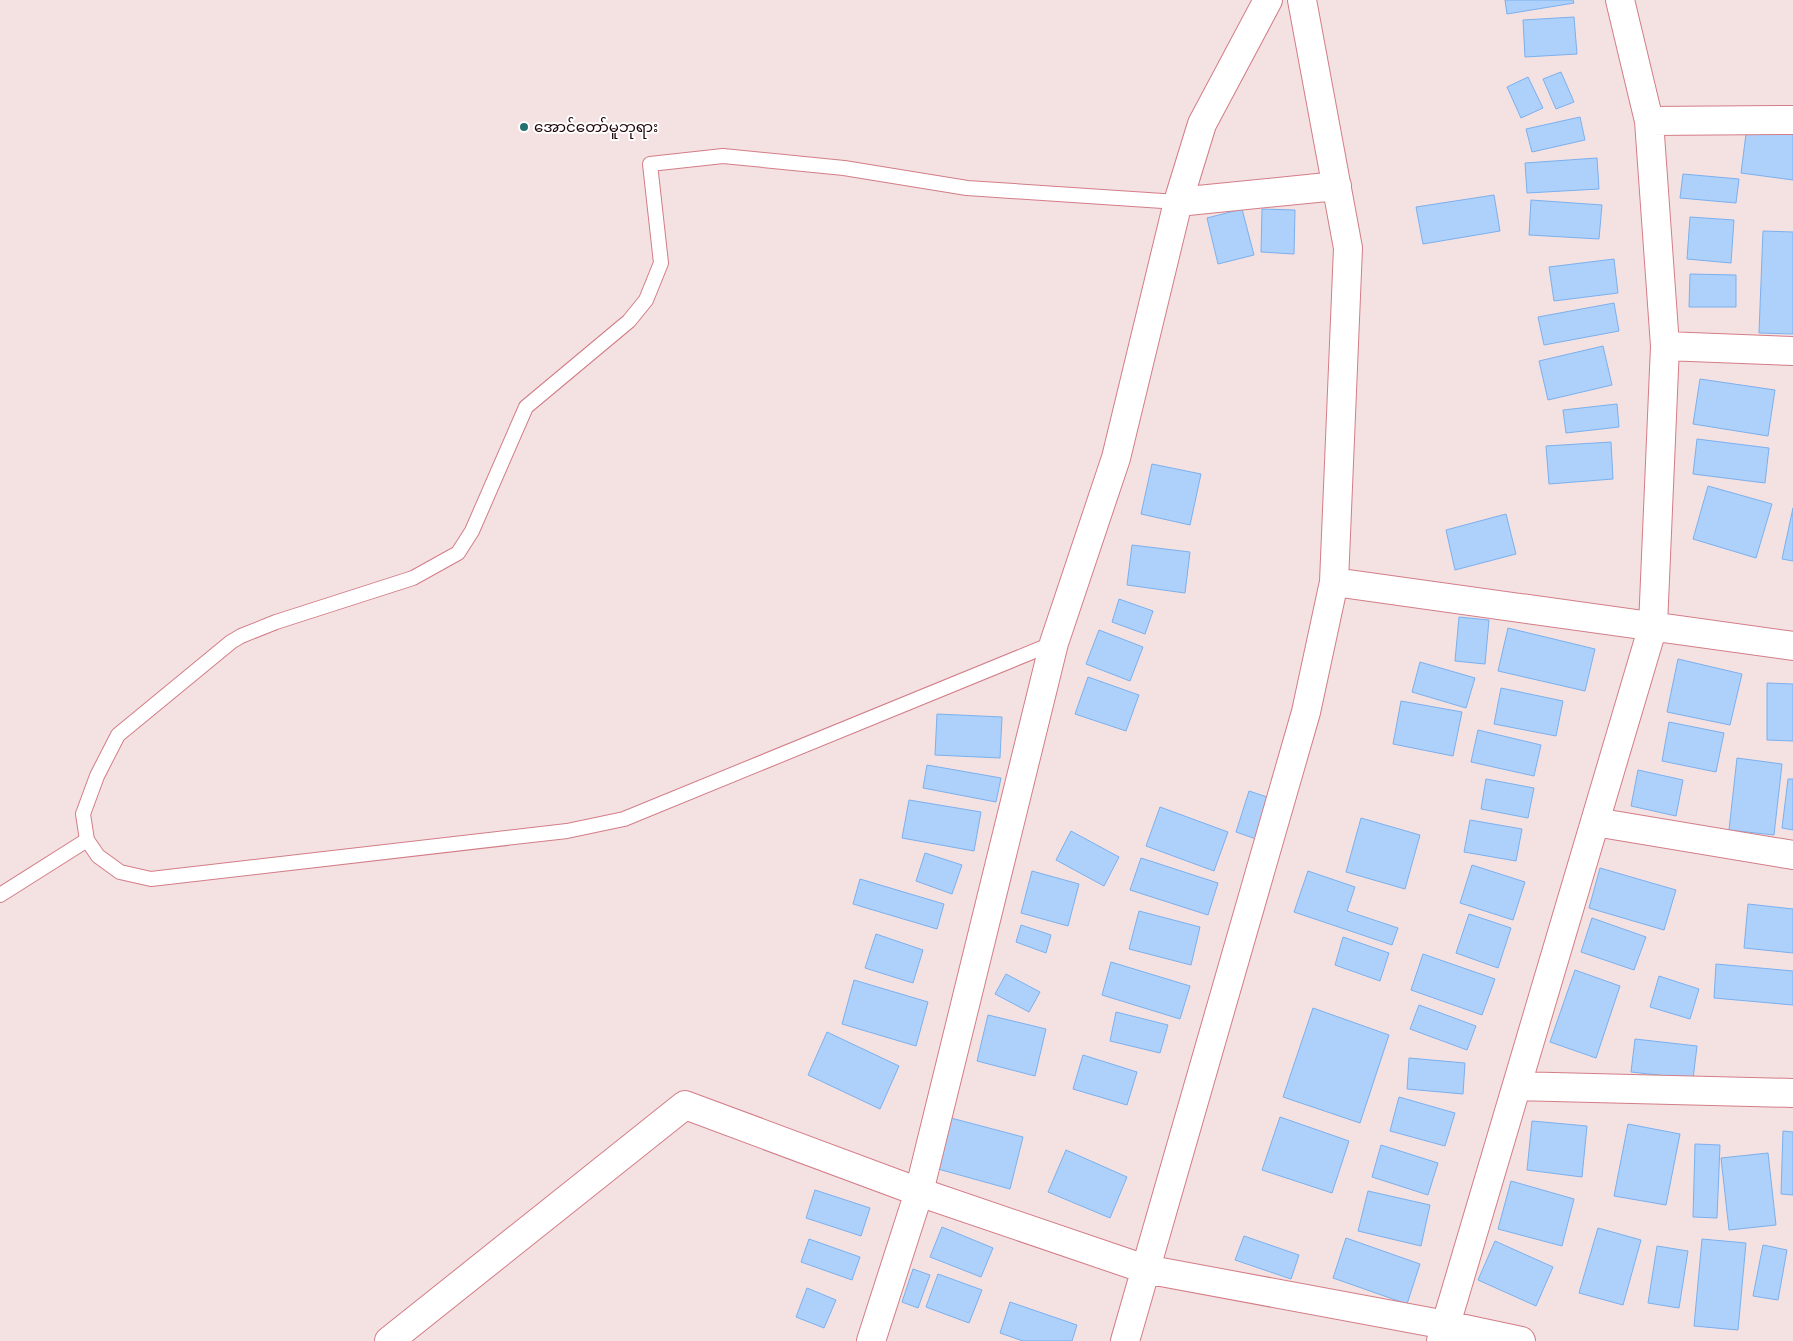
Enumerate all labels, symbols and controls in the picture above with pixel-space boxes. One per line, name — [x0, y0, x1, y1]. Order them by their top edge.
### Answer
place label: အောင်တော်မူဘုရား — [534, 117, 658, 139]
marker: အောင်တော်မူဘုရား — [518, 121, 530, 133]

